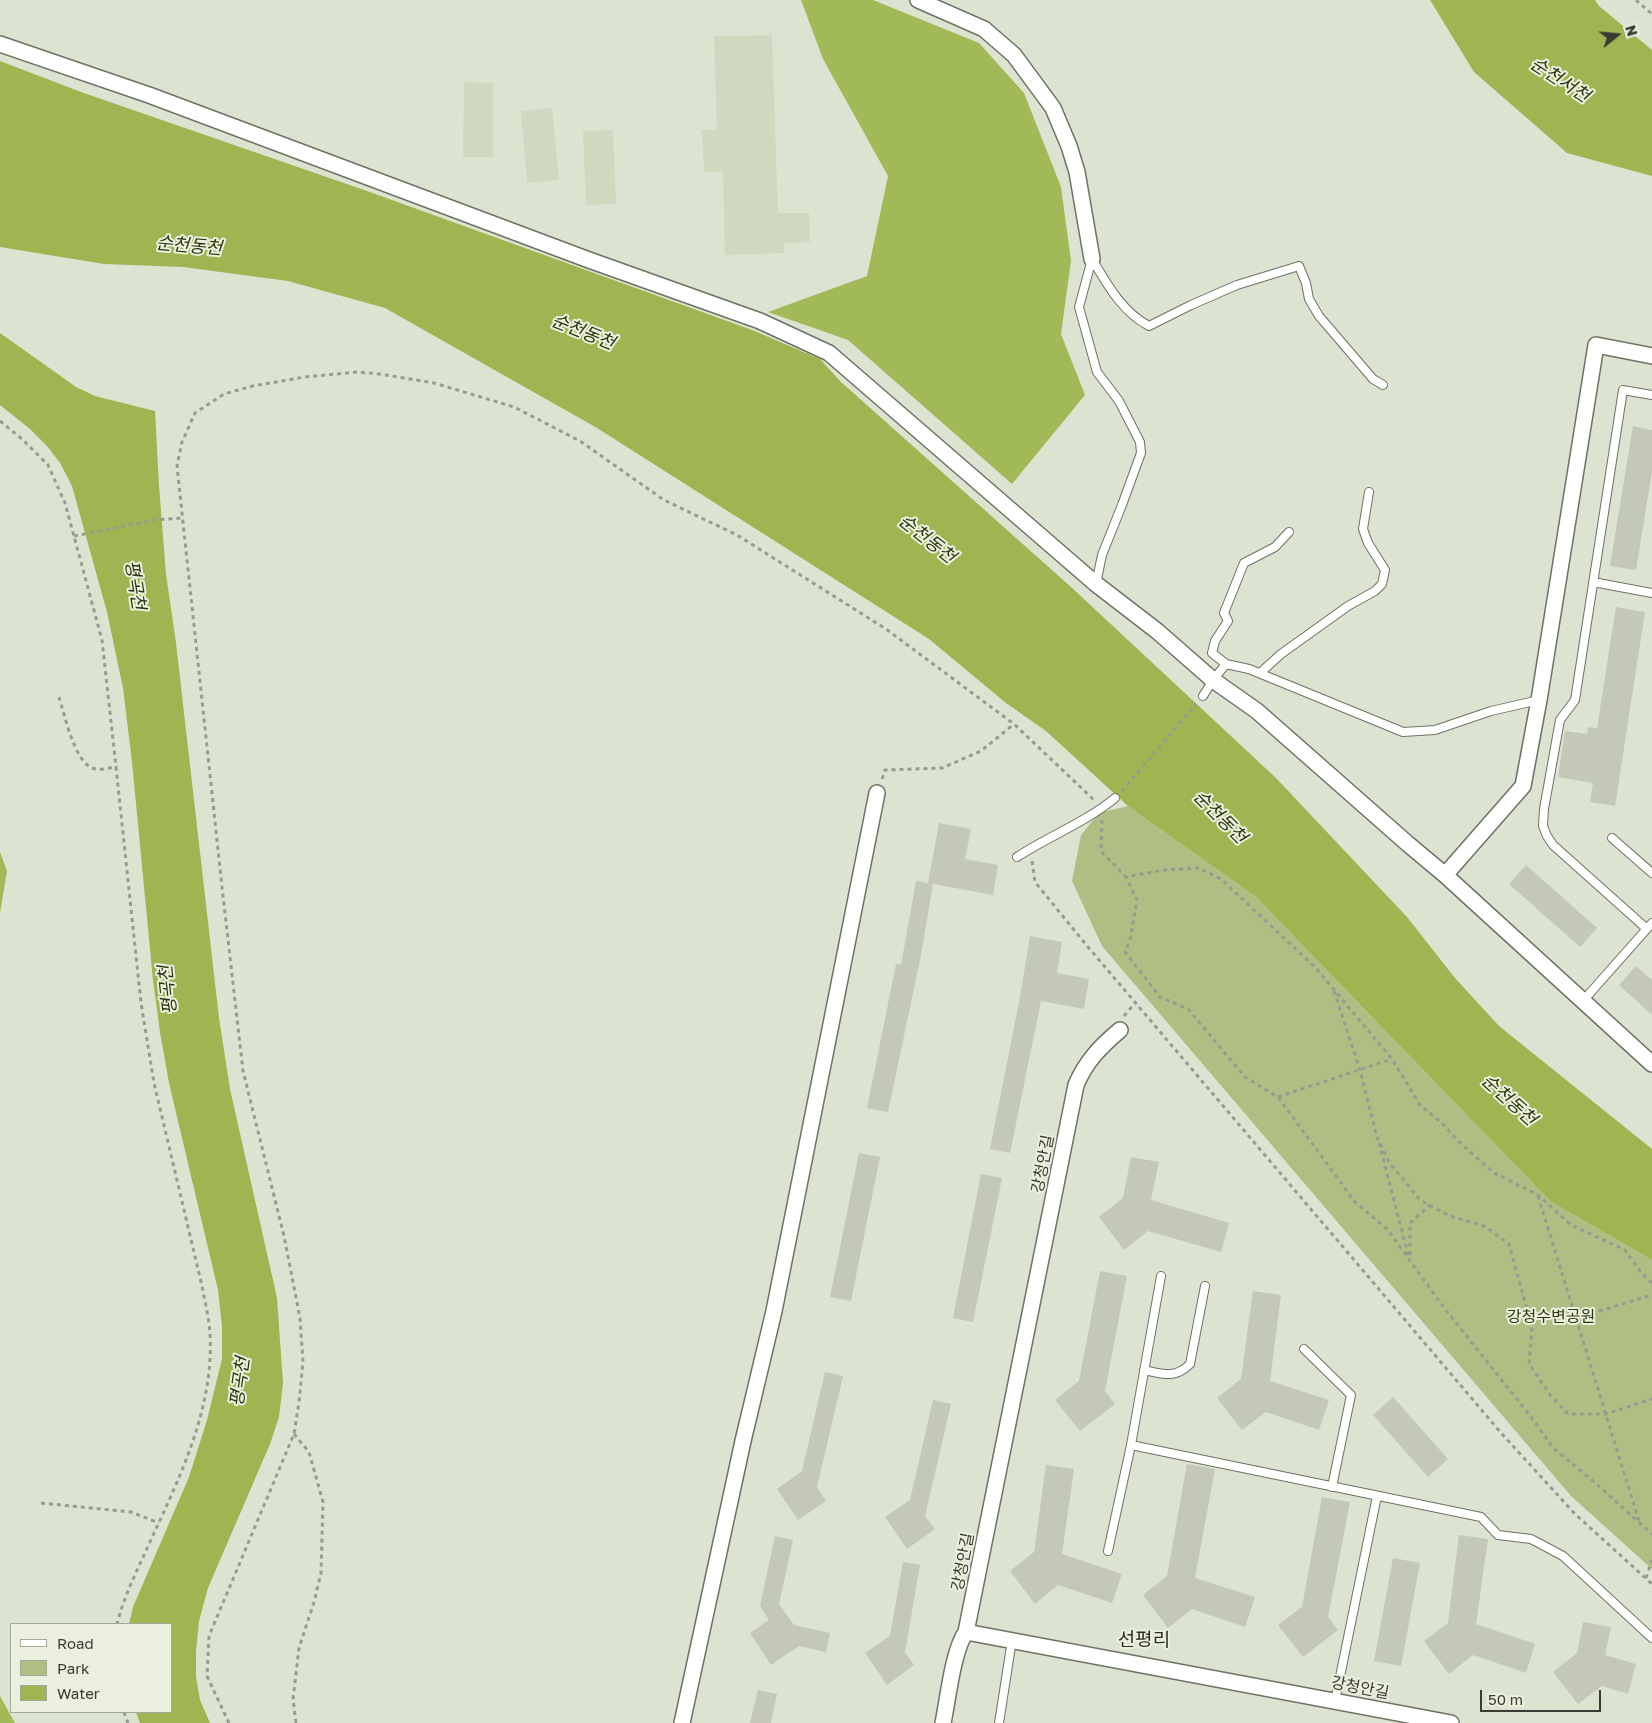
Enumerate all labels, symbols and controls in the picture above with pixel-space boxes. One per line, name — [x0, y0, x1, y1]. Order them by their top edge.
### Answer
north arrow — [1592, 10, 1642, 60]
text: N — [1622, 23, 1642, 38]
water label: 순천서천 — [1526, 53, 1594, 107]
water label: 순천동천 — [155, 232, 223, 260]
water label: 순천동천 — [548, 310, 618, 354]
water label: 순천동천 — [894, 510, 960, 568]
water label: 평곡천 — [120, 559, 150, 611]
water label: 순천동천 — [1189, 786, 1251, 848]
water label: 평곡천 — [155, 964, 181, 1016]
water label: 순천동천 — [1477, 1070, 1541, 1130]
street label: 강청안길 — [1028, 1133, 1058, 1195]
park label: 강청수변공원 — [1507, 1307, 1595, 1327]
water label: 평곡천 — [226, 1356, 254, 1408]
street label: 강청안길 — [948, 1531, 978, 1593]
legend — [10, 1623, 172, 1713]
district label: 선평리 — [1118, 1629, 1170, 1651]
text: Road — [57, 1634, 94, 1652]
text: Park — [57, 1659, 89, 1677]
street label: 강청안길 — [1329, 1673, 1391, 1703]
scale bar — [1482, 1680, 1603, 1712]
text: Water — [57, 1684, 100, 1702]
text: 50 m — [1488, 1690, 1523, 1708]

